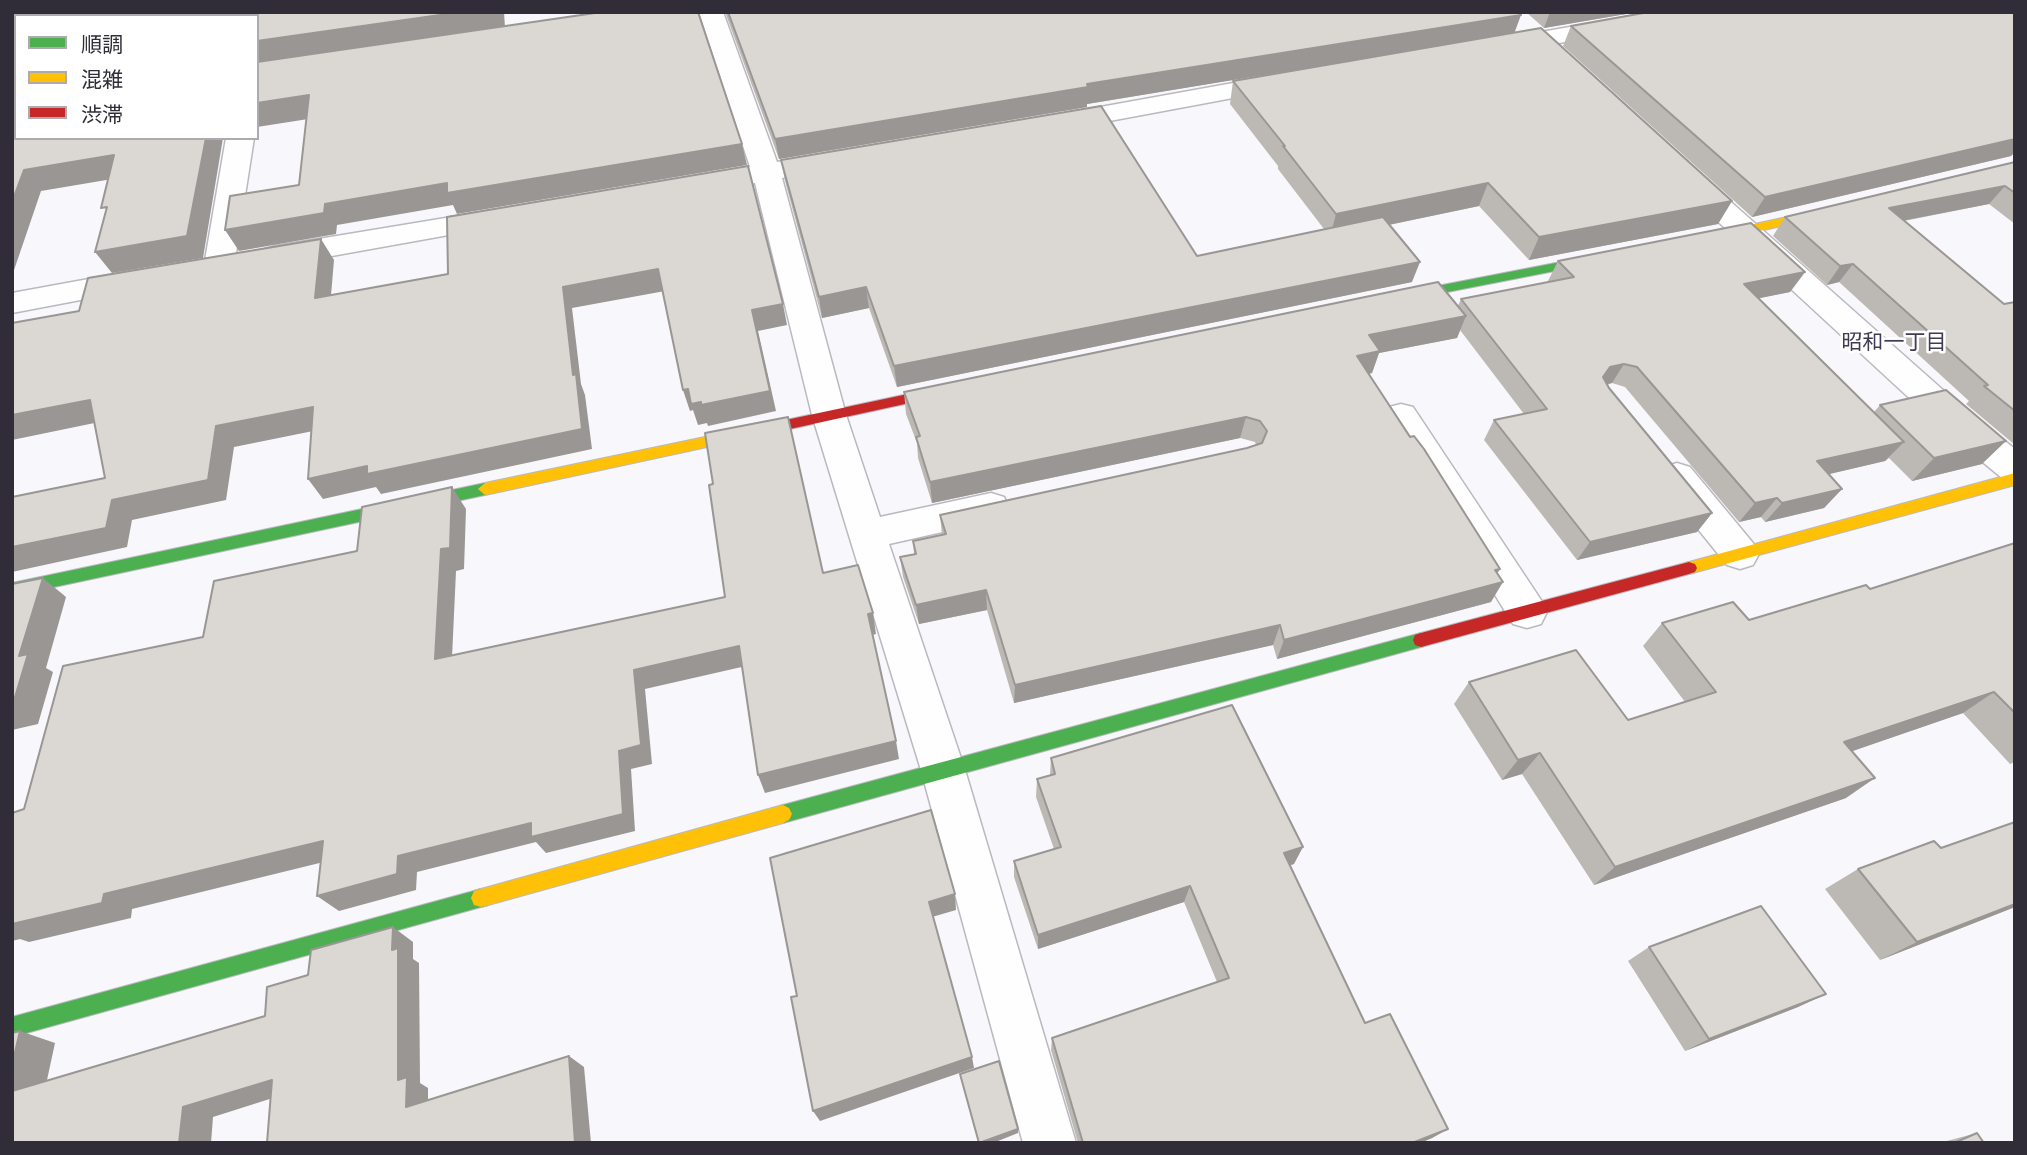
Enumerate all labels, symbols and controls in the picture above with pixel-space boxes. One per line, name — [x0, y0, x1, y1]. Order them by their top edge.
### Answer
legend — [14, 14, 259, 140]
text: 順調 — [81, 33, 123, 56]
text: 混雑 — [81, 68, 123, 91]
text: 渋滞 — [81, 103, 123, 126]
district label: 昭和一丁目 — [1842, 330, 1946, 356]

